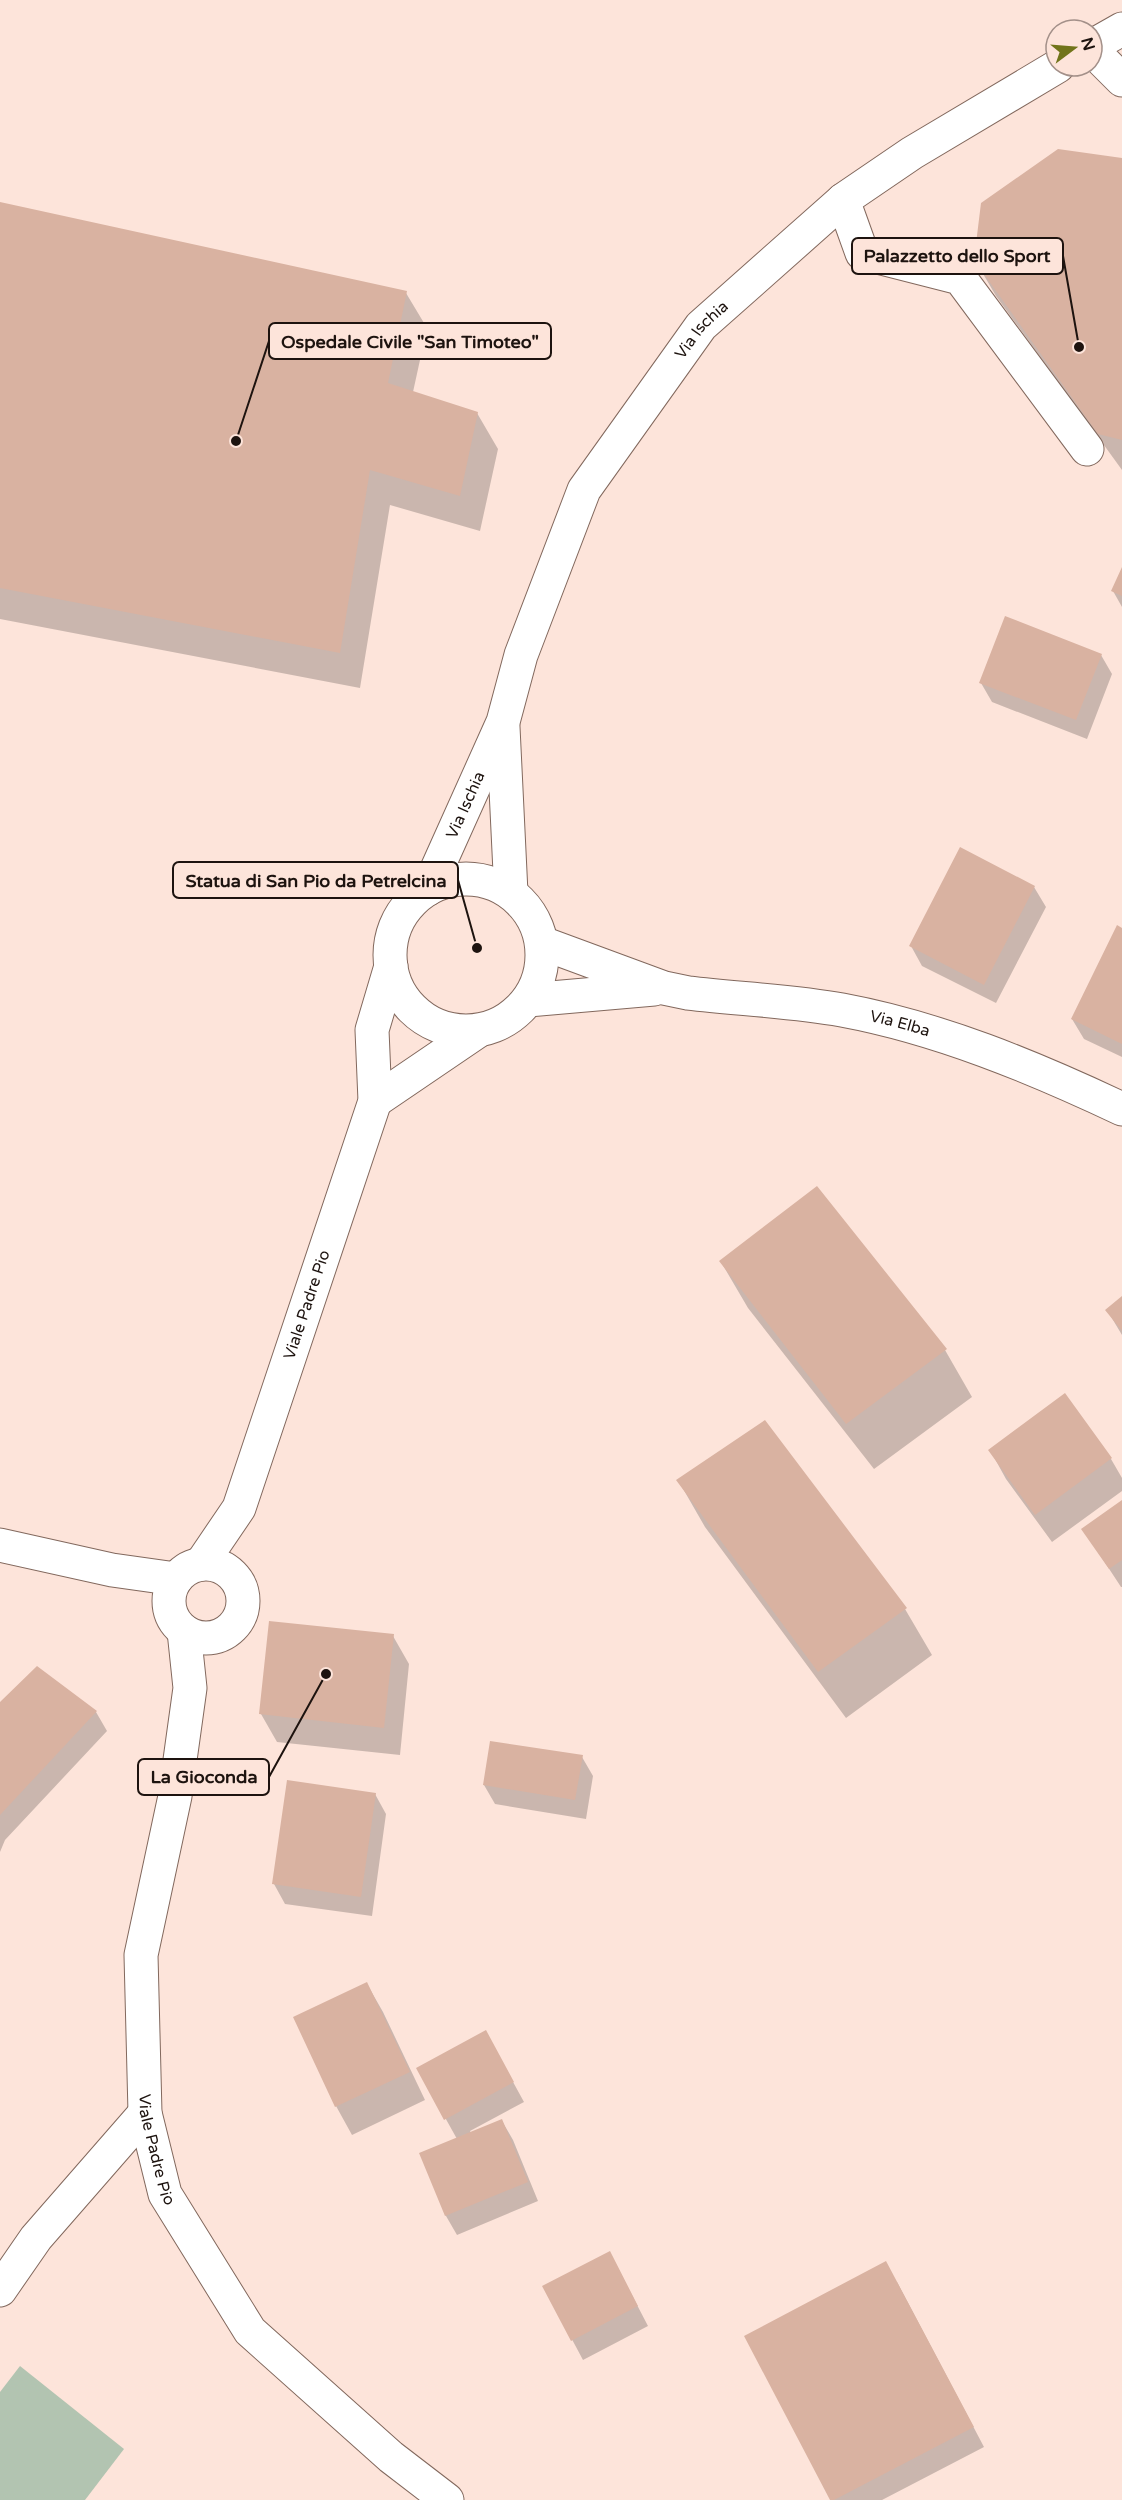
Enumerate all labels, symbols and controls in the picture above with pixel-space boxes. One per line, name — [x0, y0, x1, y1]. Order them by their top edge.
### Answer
north arrow — [1044, 18, 1104, 78]
text: N — [1076, 35, 1099, 53]
callout: Palazzetto dello Sport — [852, 238, 1063, 274]
text: Palazzetto dello Sport — [864, 245, 1051, 267]
street label: Via Ischia — [671, 296, 732, 363]
callout: Ospedale Civile "San Timoteo" — [269, 323, 551, 359]
text: Ospedale Civile "San Timoteo" — [281, 331, 539, 353]
street label: Via Ischia — [442, 768, 489, 842]
callout: Statua di San Pio da Petrelcina — [173, 862, 458, 898]
text: Statua di San Pio da Petrelcina — [185, 870, 447, 892]
street label: Via Elba — [868, 1006, 932, 1041]
street label: Viale Padre Pio — [279, 1247, 334, 1362]
callout: La Gioconda — [138, 1759, 269, 1795]
text: La Gioconda — [150, 1766, 258, 1788]
street label: Viale Padre Pio — [134, 2094, 180, 2209]

